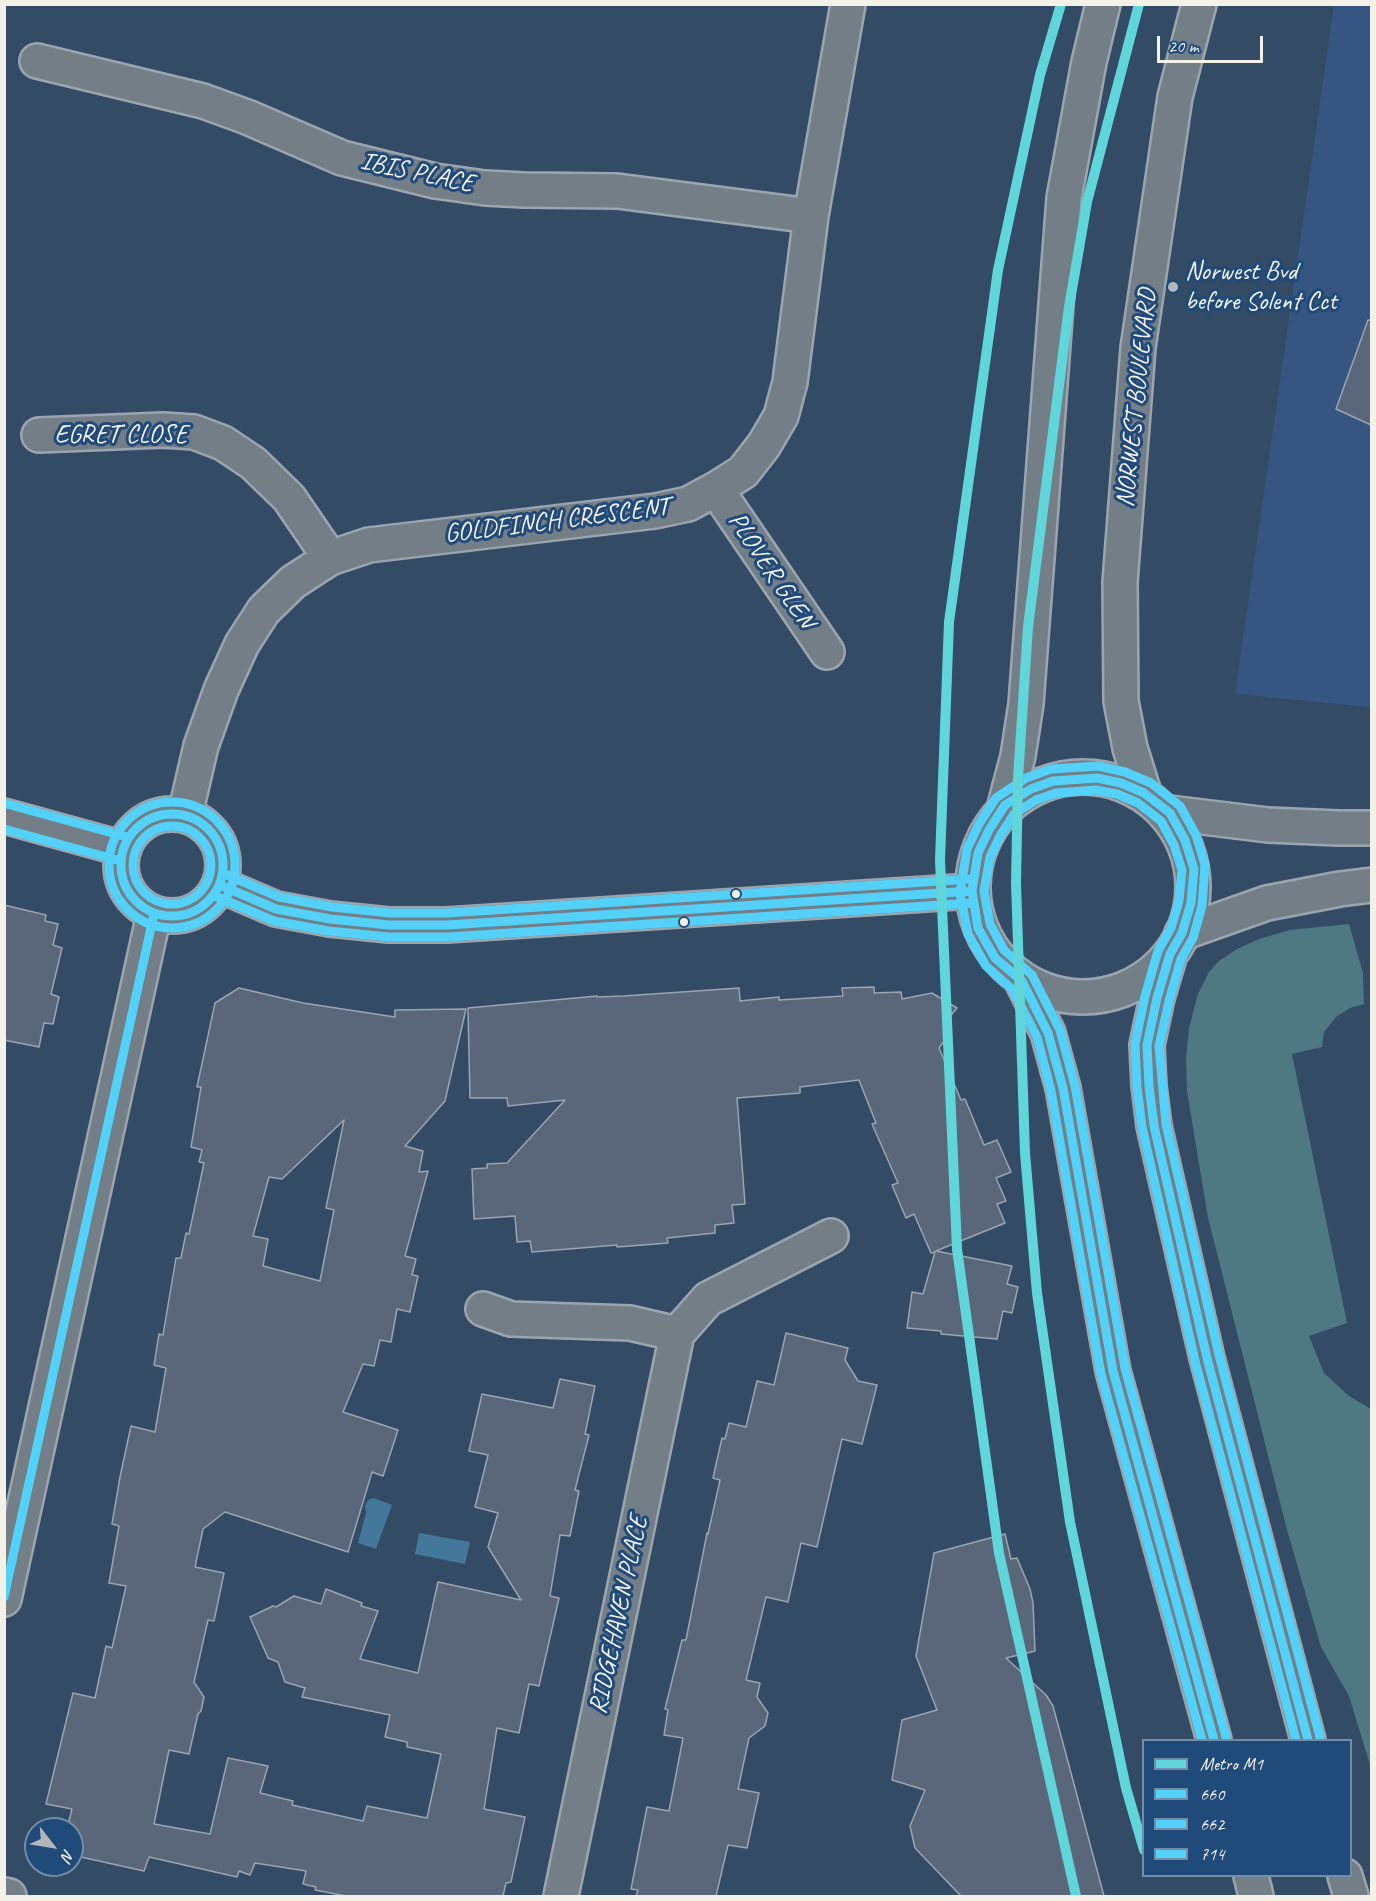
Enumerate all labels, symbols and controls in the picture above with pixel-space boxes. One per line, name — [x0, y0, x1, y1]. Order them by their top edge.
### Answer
scale bar — [1160, 24, 1266, 62]
text: 20 m — [1168, 35, 1199, 57]
street label: IBIS PLACE — [358, 146, 476, 200]
place label: Norwest Bvd before Solent Cct — [1185, 256, 1337, 318]
marker: Norwest Bvd before Solent Cct — [1166, 280, 1180, 294]
street label: NORWEST BOULEVARD — [1110, 287, 1164, 509]
street label: EGRET CLOSE — [54, 419, 188, 451]
street label: GOLDFINCH CRESCENT — [443, 492, 671, 550]
street label: PLOVER GLEN — [721, 507, 821, 635]
unlabelled marker — [730, 888, 742, 900]
unlabelled marker — [678, 916, 690, 928]
street label: RIDGEHAVEN PLACE — [583, 1513, 655, 1717]
legend — [1142, 1739, 1352, 1877]
text: Metro M1 — [1200, 1753, 1263, 1775]
text: 660 — [1200, 1783, 1224, 1805]
text: 662 — [1200, 1813, 1224, 1835]
north arrow — [24, 1817, 84, 1877]
text: 714 — [1200, 1843, 1224, 1865]
text: N — [57, 1846, 79, 1865]

